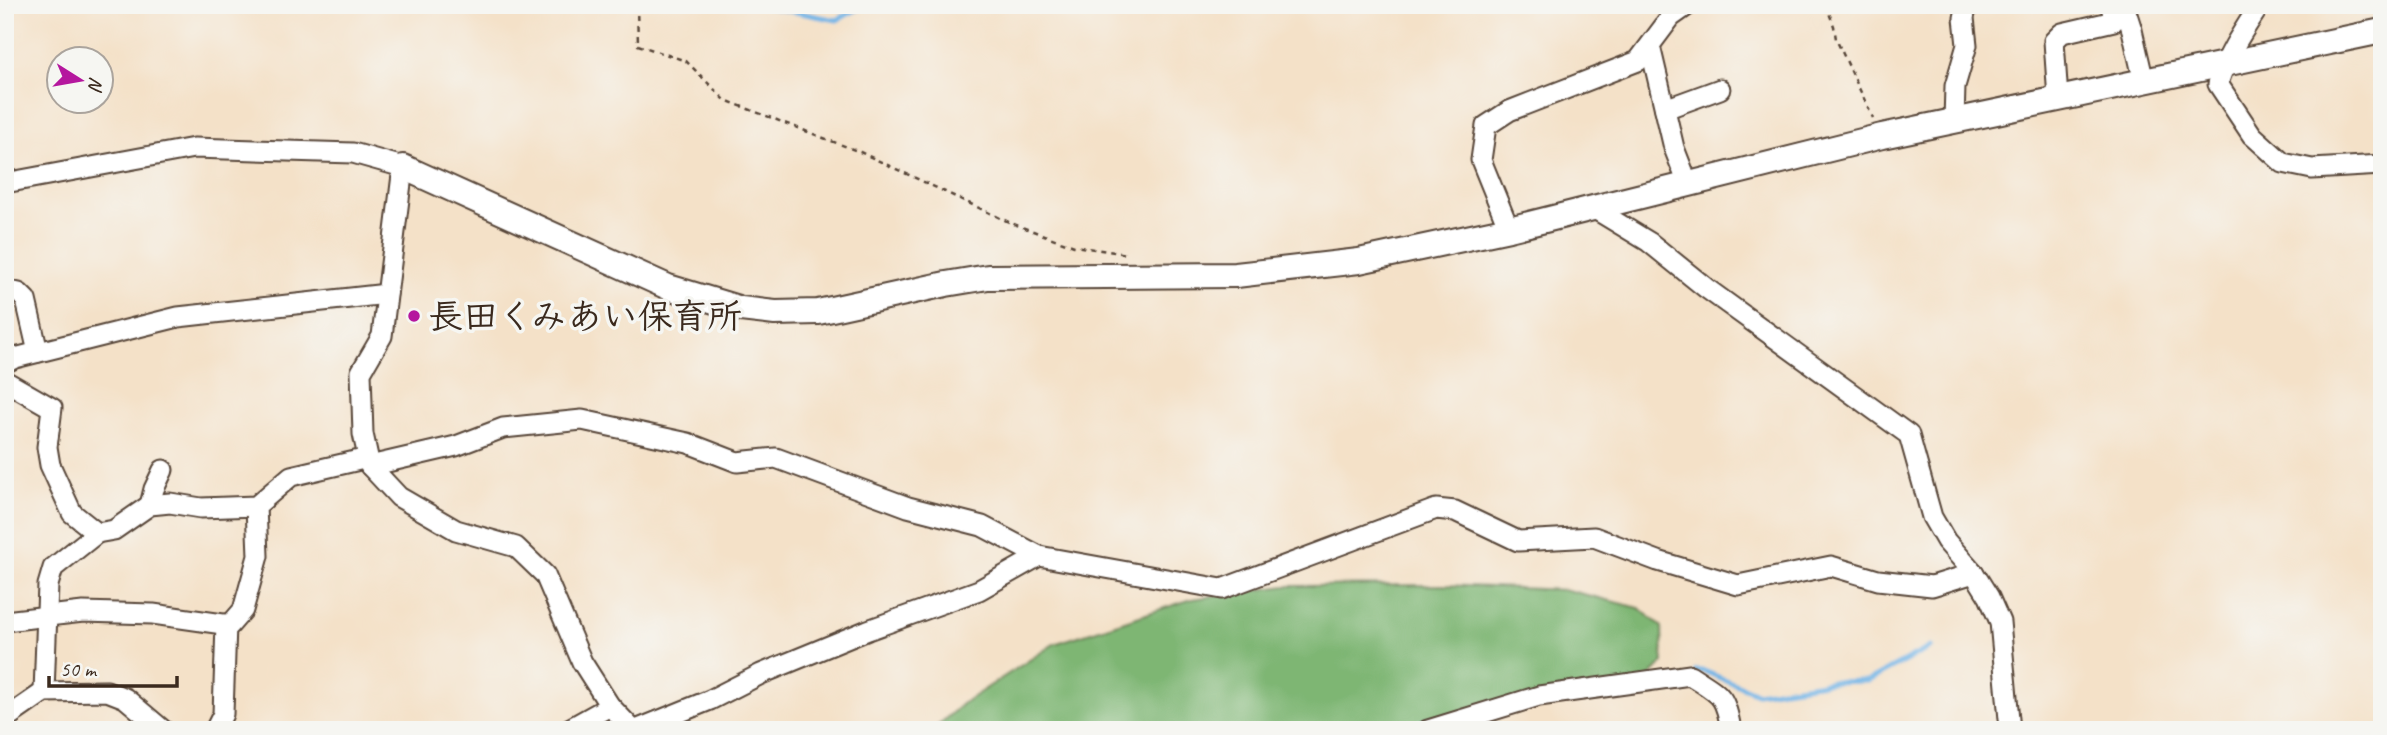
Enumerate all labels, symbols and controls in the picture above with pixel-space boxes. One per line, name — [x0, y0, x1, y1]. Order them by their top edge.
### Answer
north arrow — [46, 46, 116, 116]
text: N — [82, 75, 109, 94]
place label: 長田くみあい保育所 — [428, 294, 742, 339]
marker: 長田くみあい保育所 — [406, 308, 422, 324]
scale bar — [49, 644, 177, 688]
text: 50 m — [60, 656, 98, 682]

